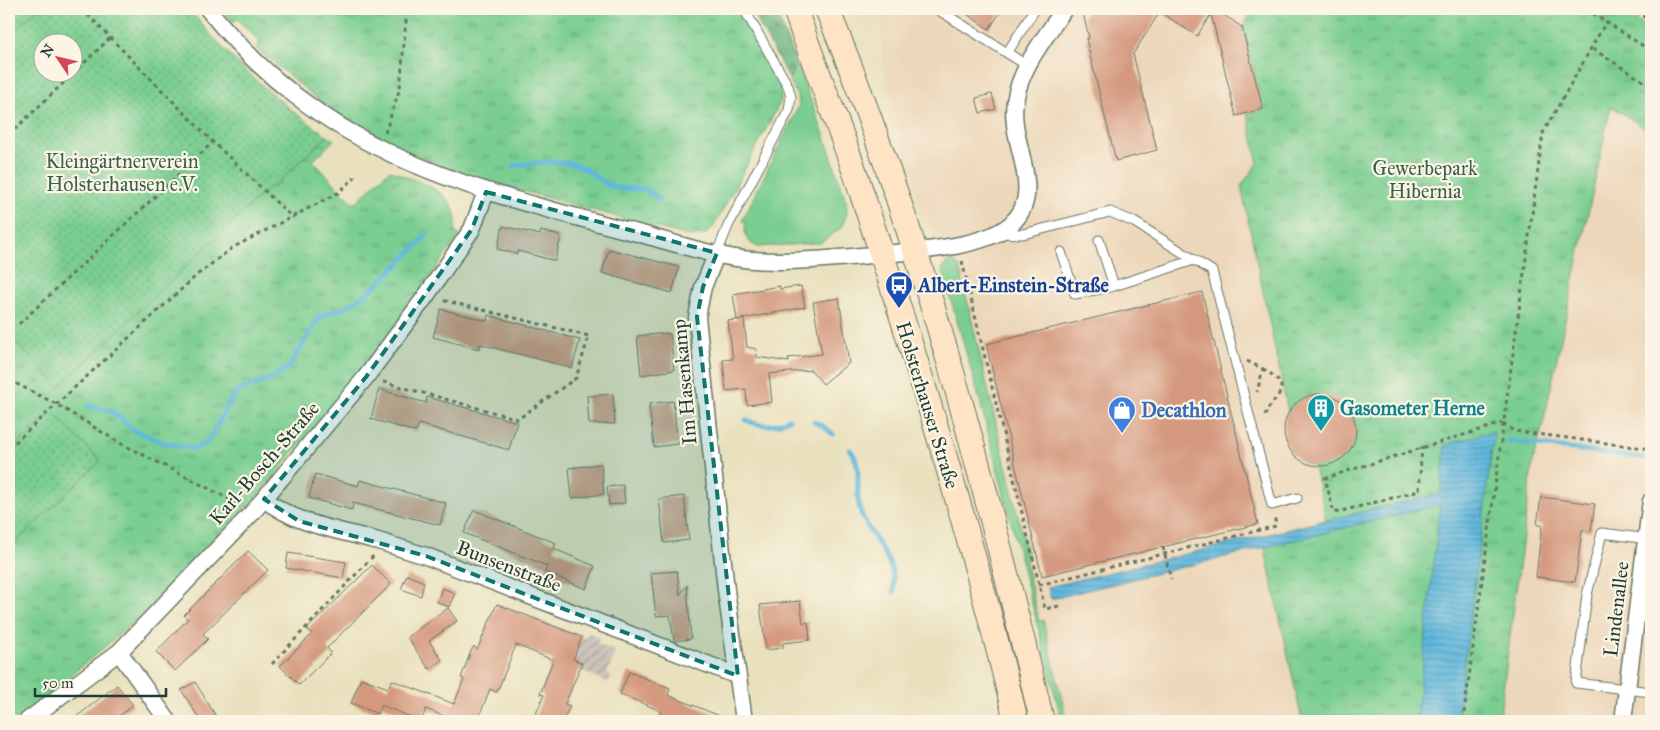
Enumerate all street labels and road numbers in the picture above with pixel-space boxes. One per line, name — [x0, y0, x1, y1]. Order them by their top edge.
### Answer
street label: Im Hasenkamp — [667, 318, 701, 446]
street label: Holsterhauser Straße — [891, 319, 965, 491]
street label: Karl-Bosch-Straße — [204, 396, 324, 530]
street label: Bunsenstraße — [453, 535, 565, 597]
street label: Lindenallee — [1598, 560, 1634, 658]

